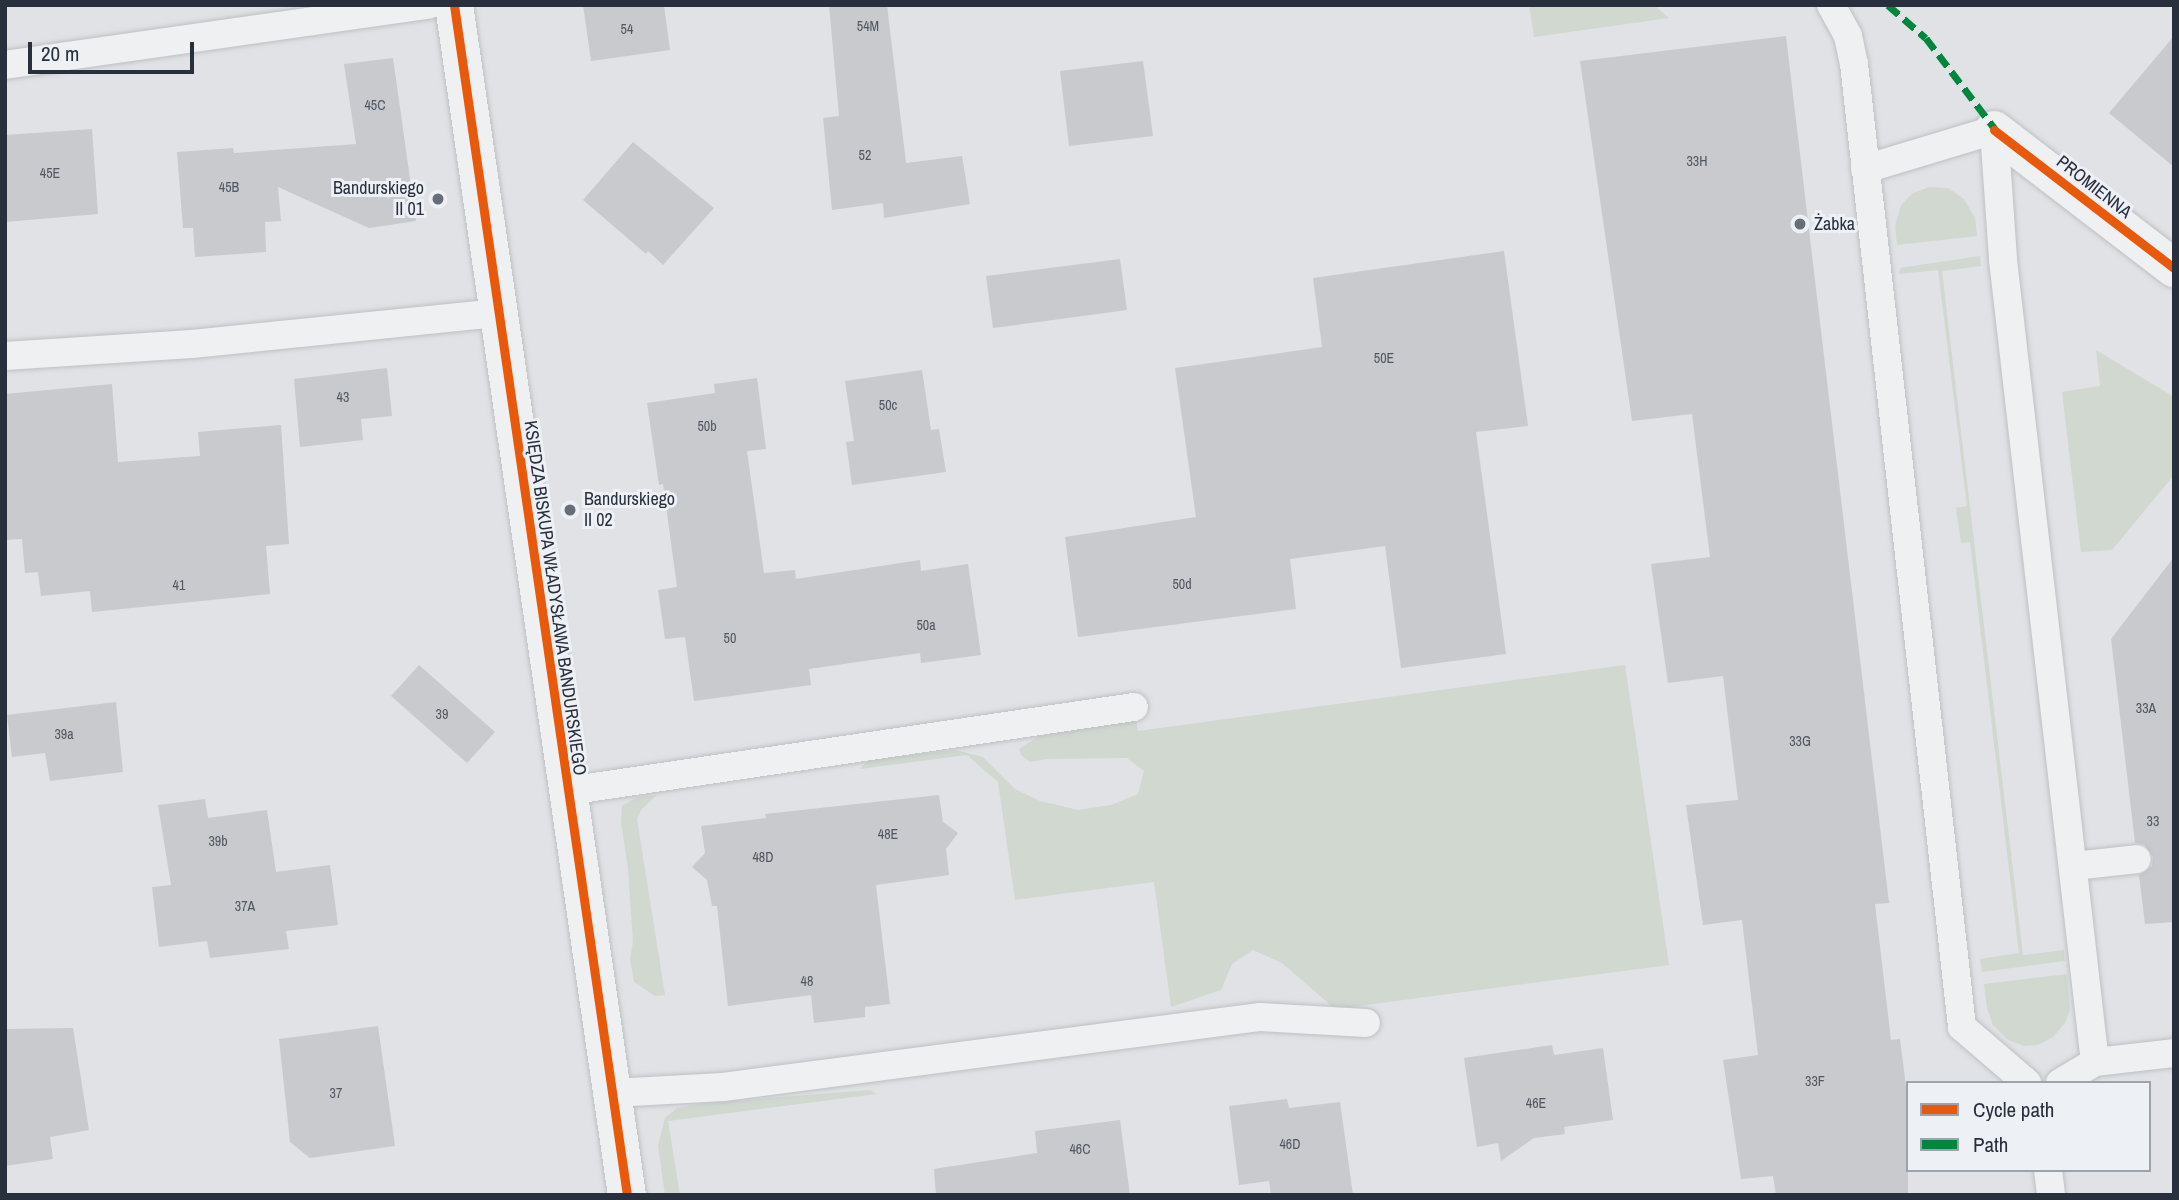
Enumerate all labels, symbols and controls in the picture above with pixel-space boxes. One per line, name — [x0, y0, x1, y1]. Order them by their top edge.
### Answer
house number: 54M — [857, 18, 879, 34]
house number: 54 — [621, 21, 633, 37]
scale bar — [32, 28, 198, 72]
text: 20 m — [41, 39, 79, 68]
house number: 45C — [364, 97, 386, 113]
house number: 52 — [859, 147, 871, 163]
street label: PROMIENNA — [2052, 151, 2136, 223]
house number: 33H — [1686, 153, 1708, 169]
house number: 45E — [40, 165, 60, 181]
place label: Bandurskiego II 01 — [333, 178, 424, 220]
house number: 45B — [219, 179, 239, 195]
marker: Bandurskiego II 01 — [430, 191, 446, 207]
place label: Żabka — [1814, 213, 1855, 235]
marker: Żabka — [1792, 216, 1808, 232]
house number: 50E — [1374, 350, 1394, 366]
house number: 43 — [337, 389, 349, 405]
house number: 50c — [879, 397, 897, 413]
street label: KSIĘDZA BISKUPA WŁADYSŁAWA BANDURSKIEGO — [519, 418, 591, 778]
house number: 50b — [697, 418, 717, 434]
place label: Bandurskiego II 02 — [584, 489, 675, 532]
marker: Bandurskiego II 02 — [562, 502, 578, 518]
house number: 50d — [1172, 576, 1192, 592]
house number: 41 — [173, 577, 185, 593]
house number: 50a — [916, 617, 936, 633]
house number: 50 — [724, 630, 736, 646]
house number: 33A — [2136, 700, 2156, 716]
house number: 39 — [436, 706, 448, 722]
house number: 39a — [54, 726, 74, 742]
house number: 33G — [1789, 733, 1811, 749]
house number: 33 — [2147, 813, 2159, 829]
house number: 48E — [878, 826, 898, 842]
house number: 39b — [208, 833, 228, 849]
house number: 48D — [752, 849, 774, 865]
house number: 37A — [235, 898, 255, 914]
house number: 48 — [801, 973, 813, 989]
house number: 33F — [1805, 1073, 1825, 1089]
legend — [1906, 1081, 2151, 1172]
house number: 37 — [330, 1085, 342, 1101]
house number: 46E — [1526, 1095, 1546, 1111]
text: Cycle path — [1973, 1095, 2054, 1124]
text: Path — [1973, 1130, 2008, 1159]
house number: 46D — [1279, 1136, 1301, 1152]
house number: 46C — [1069, 1141, 1091, 1157]

